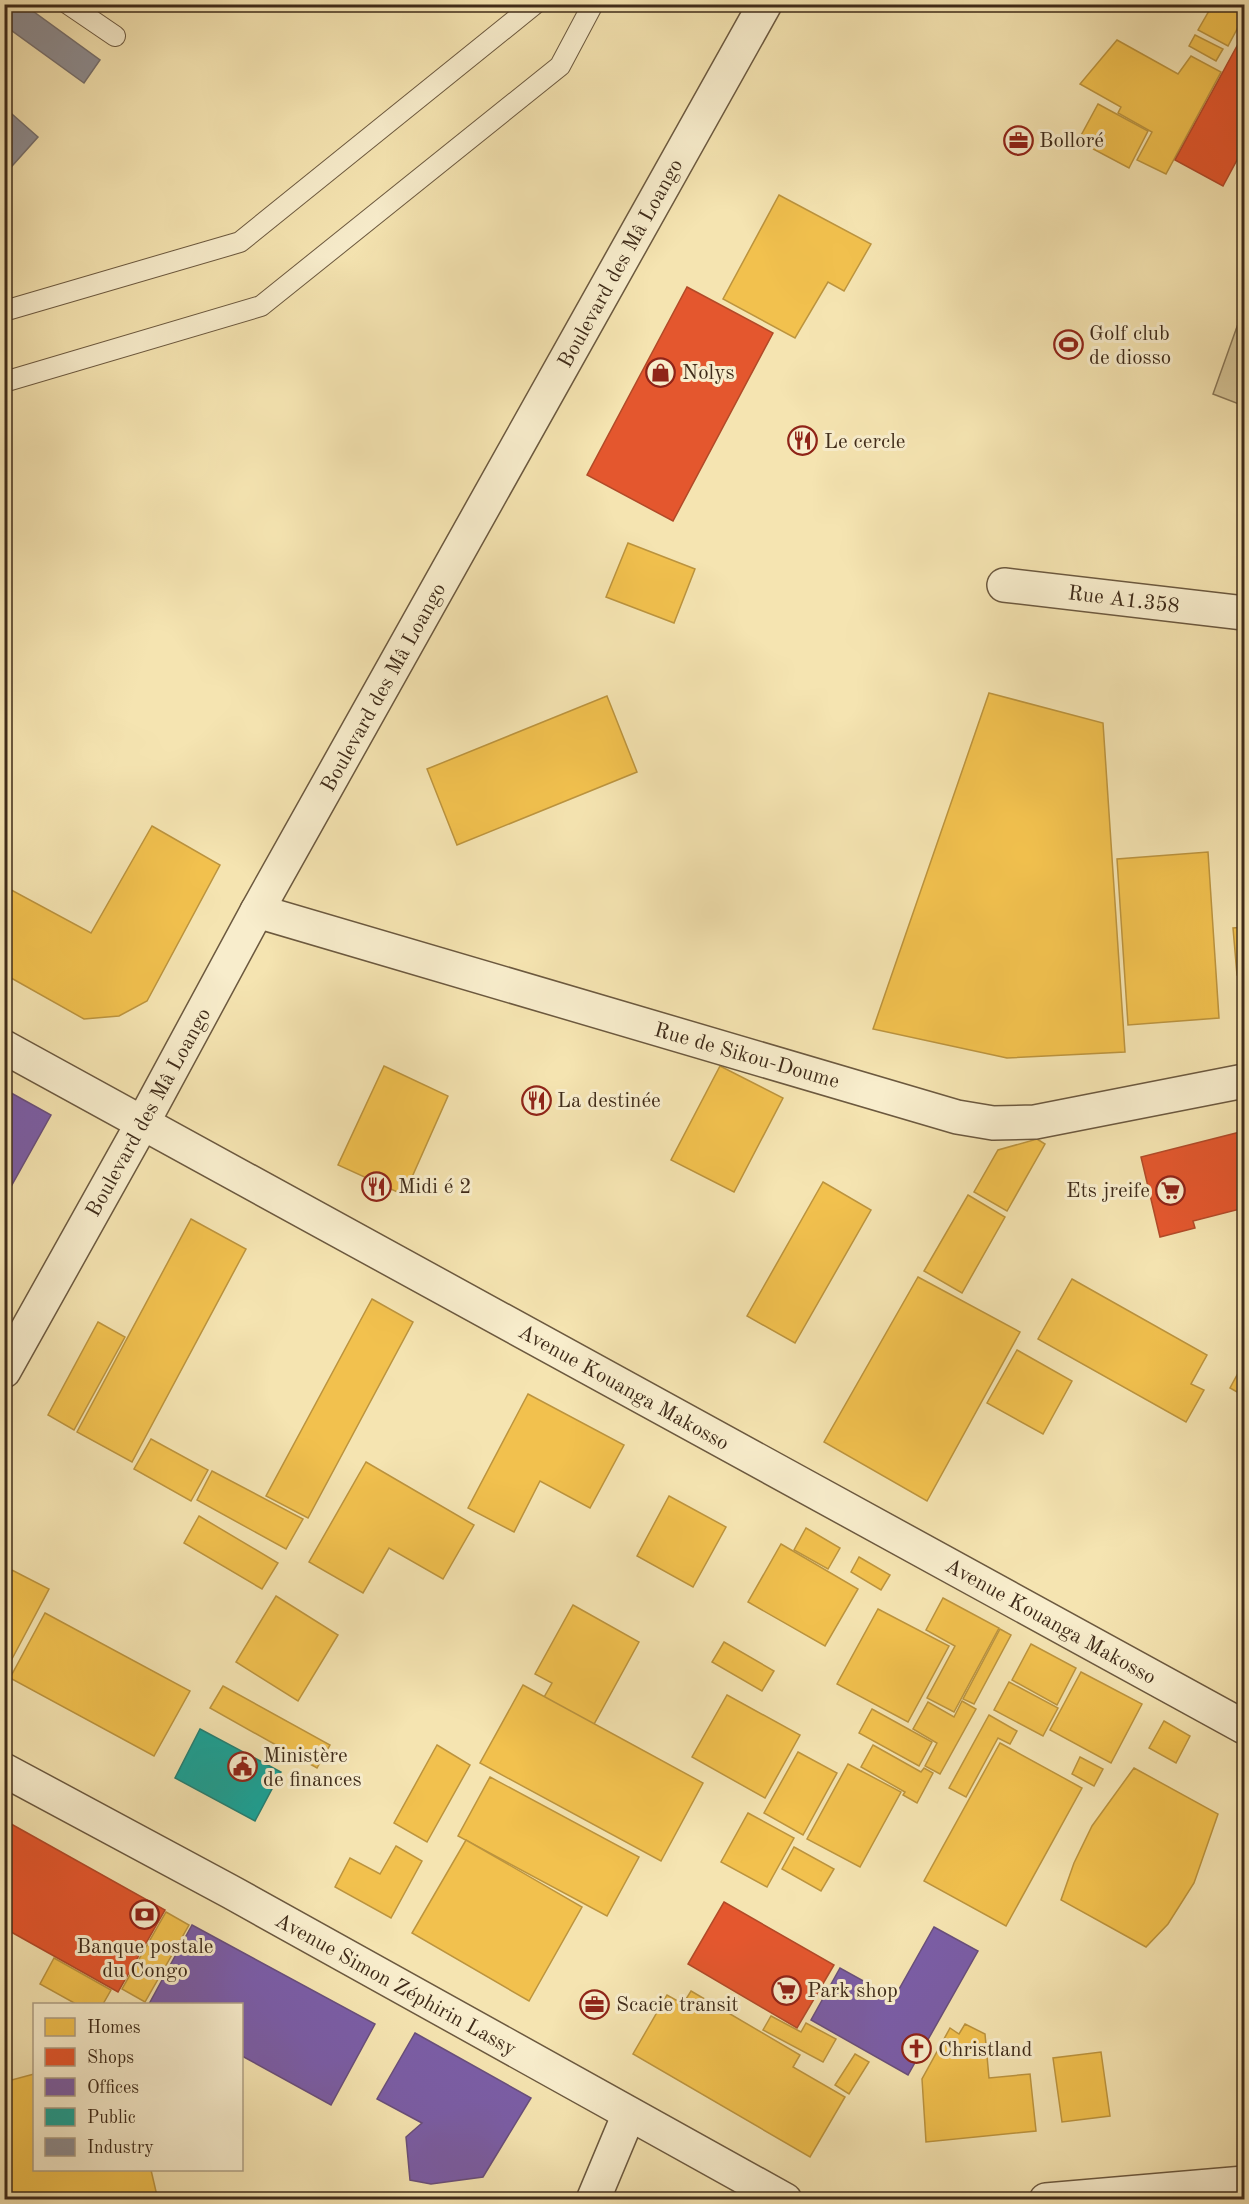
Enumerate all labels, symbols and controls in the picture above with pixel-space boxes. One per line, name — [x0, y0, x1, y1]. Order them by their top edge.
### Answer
office icon: Bolloré — [1002, 124, 1034, 156]
place label: Bolloré — [1039, 131, 1104, 152]
street label: Boulevard des Mâ Loango — [555, 156, 688, 372]
place label: Golf club de diosso — [1089, 324, 1171, 369]
sports icon: Golf club de diosso — [1052, 329, 1084, 361]
shop icon: Nolys — [645, 356, 677, 388]
place label: Nolys — [682, 363, 735, 384]
restaurant icon: Le cercle — [787, 425, 819, 457]
place label: Le cercle — [824, 432, 906, 453]
street label: Boulevard des Mâ Loango — [318, 580, 451, 796]
street label: Rue A1.358 — [1067, 583, 1181, 618]
street label: Boulevard des Mâ Loango — [83, 1005, 216, 1221]
street label: Rue de Sikou-Doume — [652, 1020, 842, 1093]
restaurant icon: La destinée — [520, 1084, 552, 1116]
place label: La destinée — [557, 1091, 661, 1112]
restaurant icon: Midi é 2 — [361, 1170, 393, 1202]
supermarket icon: Ets jreife — [1155, 1174, 1187, 1206]
place label: Midi é 2 — [398, 1177, 472, 1198]
place label: Ets jreife — [1066, 1181, 1150, 1202]
street label: Avenue Kouanga Makosso — [514, 1322, 732, 1455]
street label: Avenue Kouanga Makosso — [941, 1556, 1159, 1689]
place label: Ministère de finances — [263, 1746, 362, 1791]
public building icon: Ministère de finances — [226, 1751, 258, 1783]
bank icon: Banque postale du Congo — [129, 1899, 161, 1931]
street label: Avenue Simon Zéphirin Lassy — [271, 1910, 519, 2060]
place label: Banque postale du Congo — [77, 1937, 213, 1982]
supermarket icon: Park shop — [770, 1974, 802, 2006]
place label: Park shop — [807, 1981, 898, 2002]
office icon: Scacie transit — [579, 1988, 611, 2020]
place label: Scacie transit — [616, 1995, 739, 2016]
legend — [33, 2003, 243, 2171]
text: Homes — [87, 2019, 141, 2037]
church icon: Christland — [901, 2033, 933, 2065]
place label: Christland — [938, 2040, 1033, 2061]
text: Shops — [87, 2049, 134, 2067]
text: Offices — [87, 2079, 139, 2097]
text: Public — [87, 2109, 136, 2127]
text: Industry — [87, 2139, 154, 2157]

